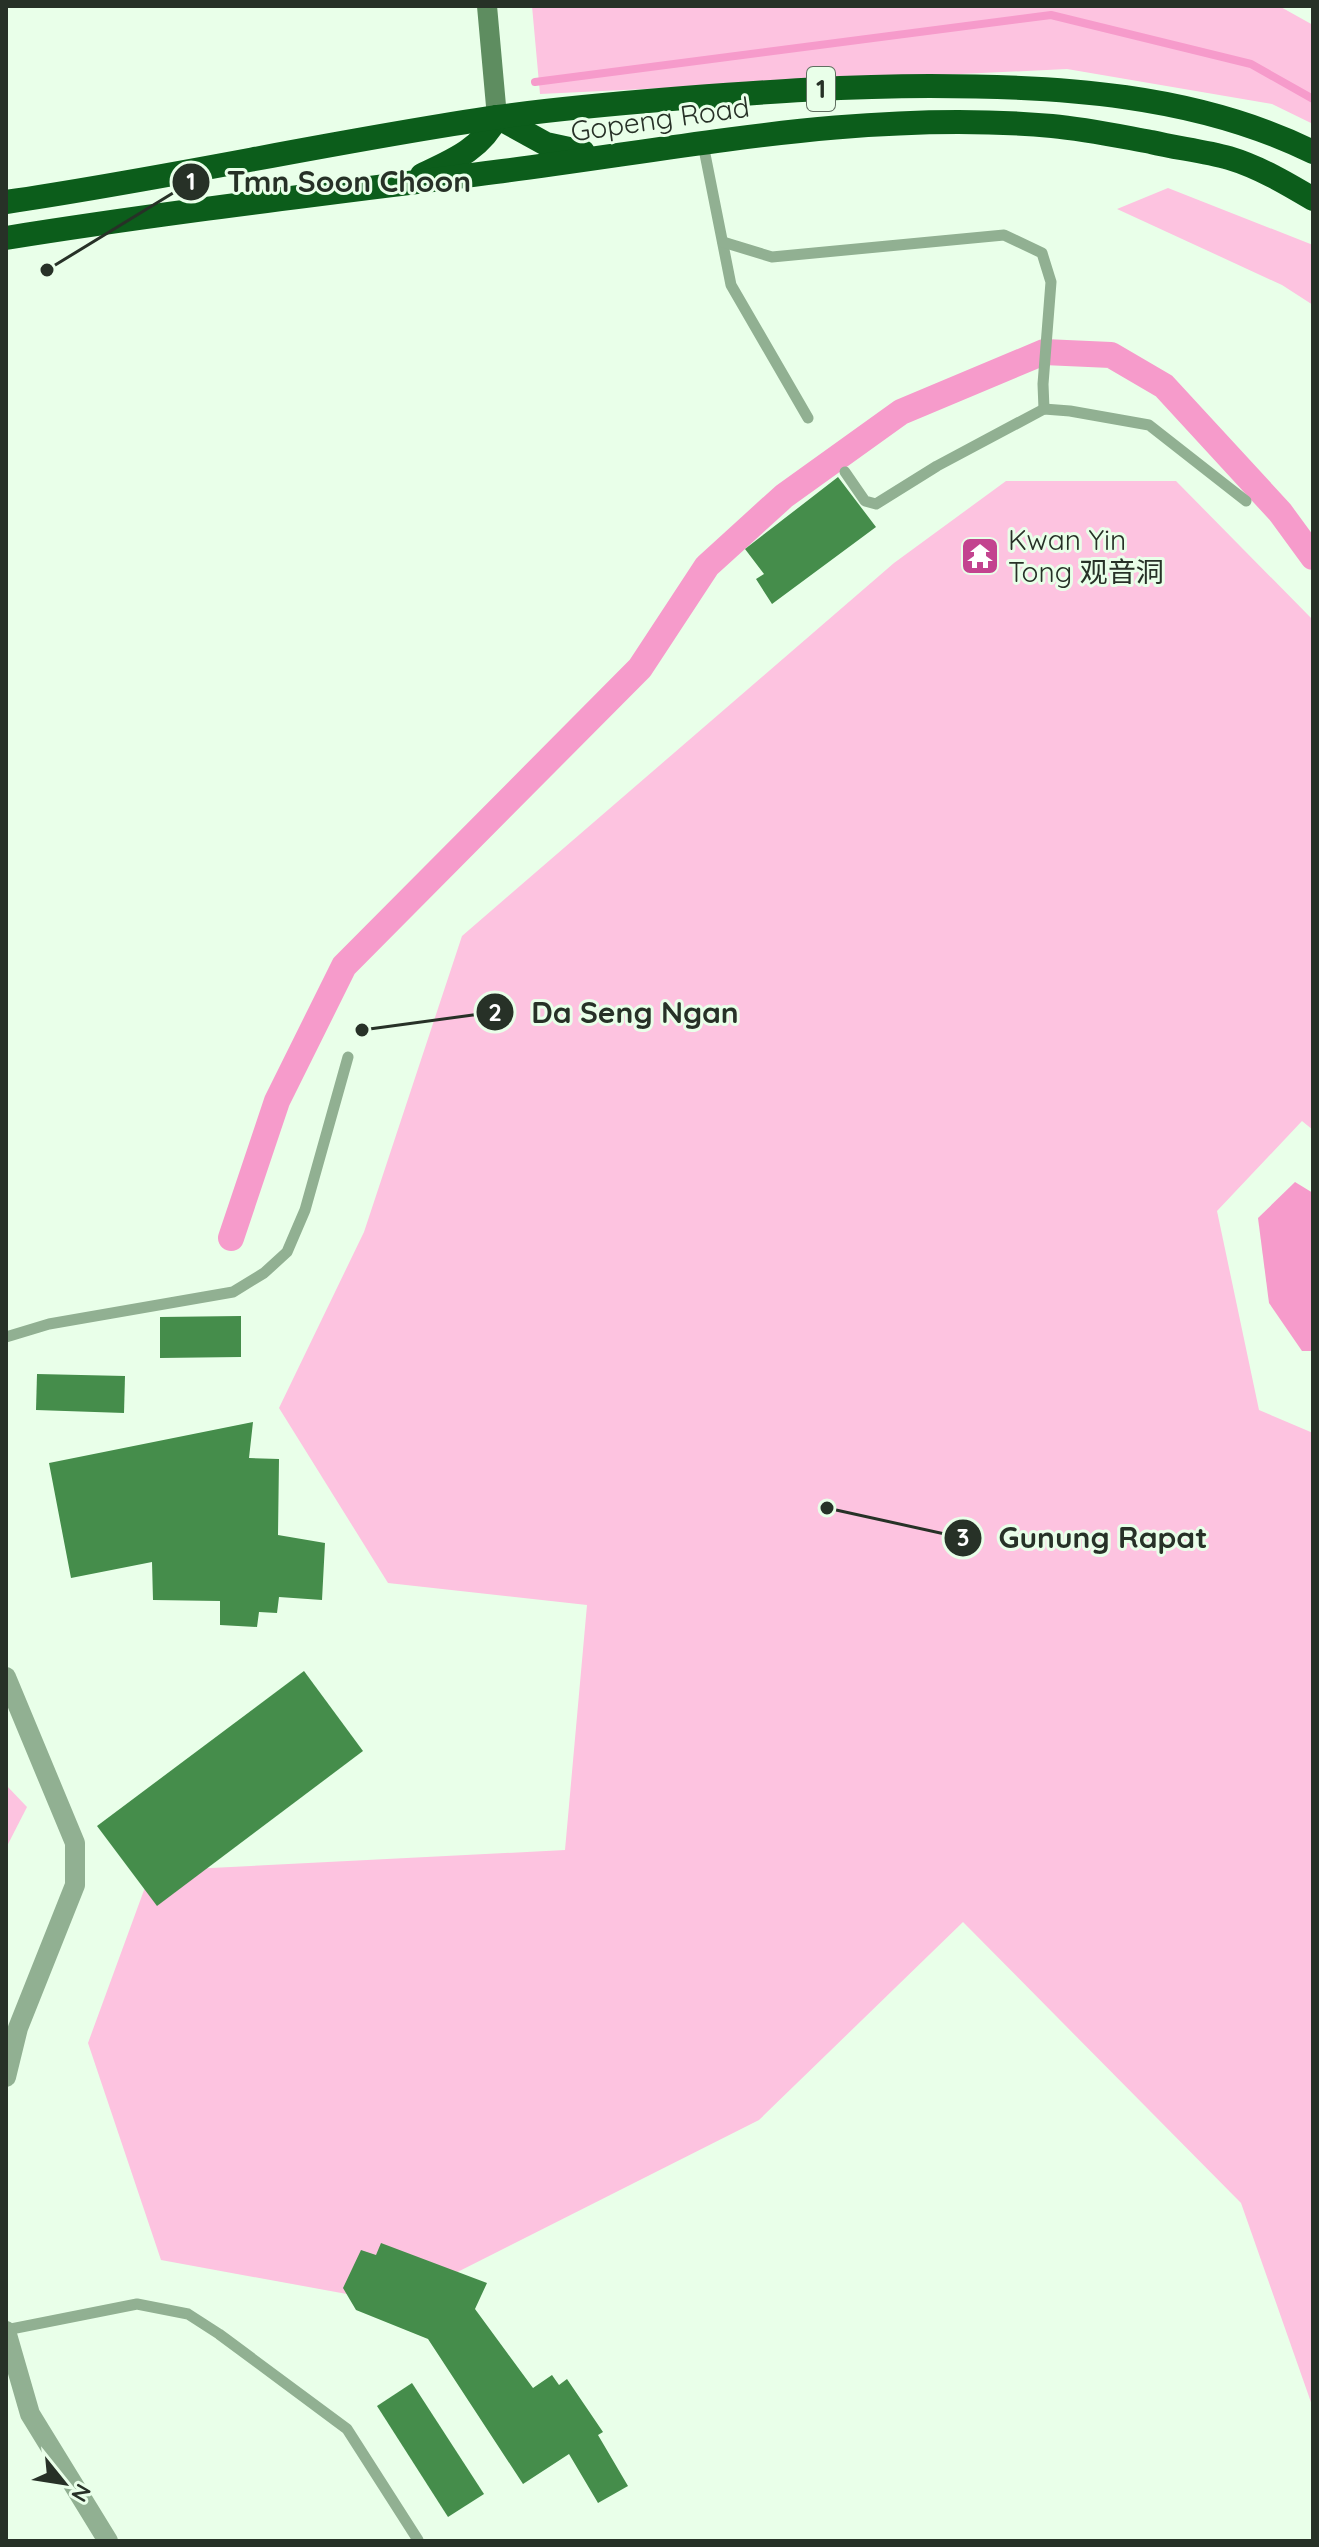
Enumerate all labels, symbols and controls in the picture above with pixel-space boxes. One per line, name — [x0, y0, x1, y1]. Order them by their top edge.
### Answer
road number: 1 — [807, 67, 835, 111]
street label: Gopeng Road — [568, 89, 751, 148]
callout: Tmn Soon Choon — [171, 155, 487, 209]
text: Tmn Soon Choon — [227, 162, 471, 200]
text: 1 — [186, 166, 196, 196]
place label: Kwan Yin Tong 观音洞 — [1008, 522, 1164, 589]
temple icon: Kwan Yin Tong 观音洞 — [959, 535, 1001, 577]
callout: Da Seng Ngan — [475, 985, 754, 1039]
text: Da Seng Ngan — [531, 993, 739, 1031]
text: 2 — [488, 997, 502, 1027]
callout: Gunung Rapat — [943, 1511, 1224, 1565]
text: Gunung Rapat — [999, 1518, 1207, 1556]
text: 3 — [957, 1522, 969, 1552]
north arrow — [24, 2443, 104, 2523]
text: N — [65, 2479, 97, 2507]

